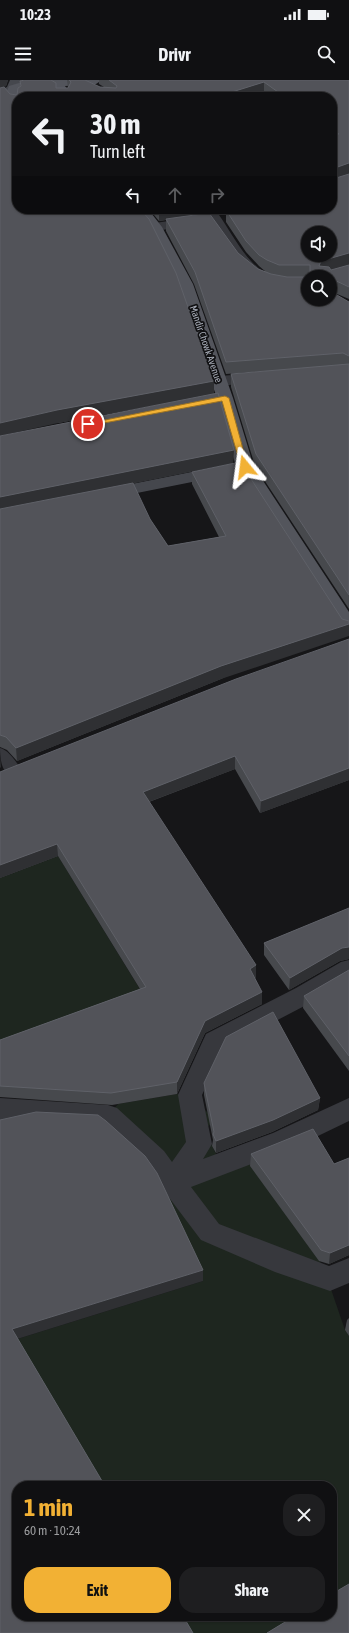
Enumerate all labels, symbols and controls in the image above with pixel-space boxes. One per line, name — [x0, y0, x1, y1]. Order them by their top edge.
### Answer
text: 10:23 — [20, 6, 51, 23]
icon: menu — [12, 43, 34, 65]
icon: search — [315, 43, 337, 65]
text: Drivr — [158, 44, 191, 65]
icon: left — [24, 108, 76, 160]
text: 30 m — [90, 108, 140, 140]
text: Turn left — [90, 141, 145, 162]
icon: left — [122, 184, 144, 206]
icon: ahead — [164, 184, 186, 206]
icon: right — [206, 184, 228, 206]
map controls — [301, 226, 337, 306]
button: sound — [301, 226, 337, 262]
button: search — [301, 270, 337, 306]
street label: Mandir Chowk Avenue — [188, 304, 225, 384]
pin — [71, 407, 105, 441]
icon: arrive — [77, 413, 99, 435]
position arrow — [224, 446, 266, 488]
text: 1 min — [24, 1494, 73, 1521]
button: close — [283, 1494, 325, 1536]
text: 60 m · 10:24 — [24, 1523, 81, 1538]
button: Exit — [24, 1567, 171, 1613]
button: Share — [179, 1567, 325, 1613]

